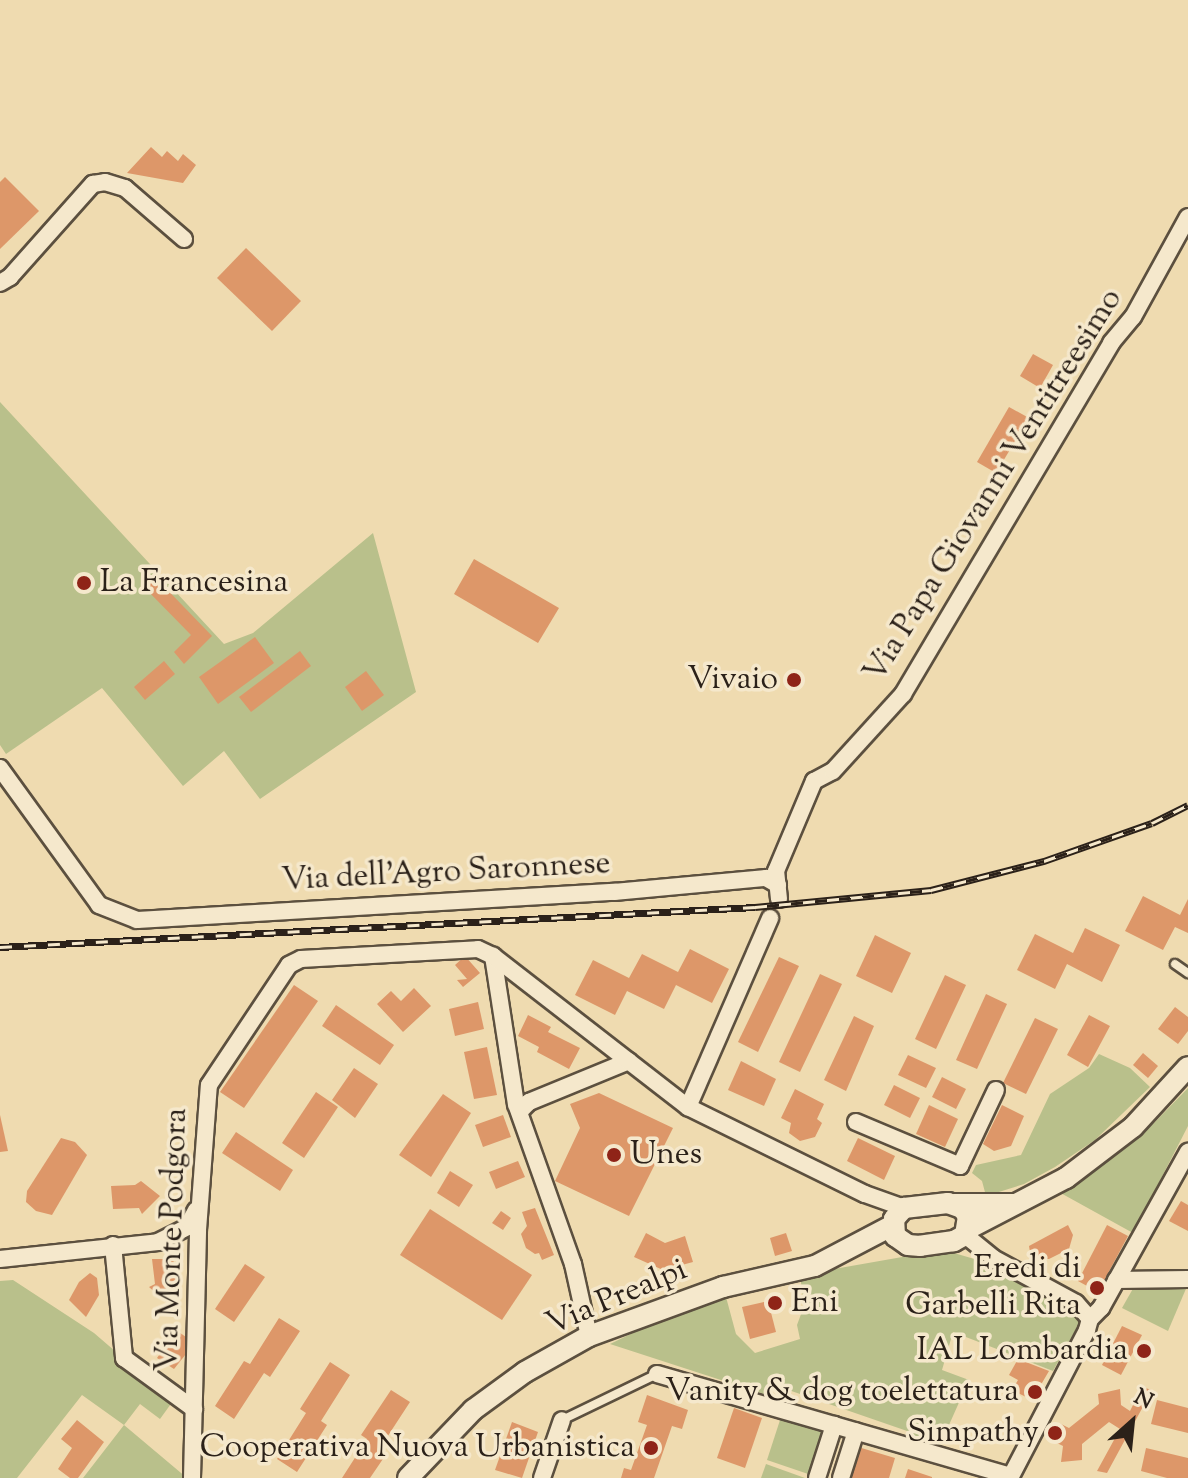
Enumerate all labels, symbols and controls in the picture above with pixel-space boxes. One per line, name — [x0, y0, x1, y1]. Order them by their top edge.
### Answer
street label: Via Papa Giovanni Ventitreesimo — [857, 282, 1131, 690]
place label: La Francesina — [100, 564, 288, 602]
marker: La Francesina — [75, 574, 93, 592]
place label: Vivaio — [687, 661, 778, 699]
marker: Vivaio — [785, 671, 803, 689]
street label: Via dell'Agro Saronnese — [280, 845, 612, 901]
street label: Via Monte Podgora — [149, 1107, 197, 1373]
place label: Unes — [630, 1136, 702, 1174]
marker: Unes — [605, 1146, 623, 1164]
street label: Via Prealpi — [541, 1251, 693, 1345]
place label: Eredi di Garbelli Rita — [905, 1251, 1081, 1326]
marker: Eredi di Garbelli Rita — [1088, 1279, 1106, 1297]
place label: Eni — [791, 1284, 838, 1322]
marker: Eni — [766, 1294, 784, 1312]
place label: IAL Lombardia — [917, 1332, 1128, 1370]
marker: IAL Lombardia — [1135, 1342, 1153, 1360]
place label: Vanity & dog toelettatura — [665, 1373, 1019, 1411]
north arrow — [1092, 1382, 1172, 1462]
text: N — [1128, 1382, 1158, 1419]
marker: Vanity & dog toelettatura — [1026, 1383, 1044, 1401]
place label: Simpathy — [907, 1414, 1039, 1452]
marker: Simpathy — [1046, 1424, 1064, 1442]
place label: Cooperativa Nuova Urbanistica — [200, 1429, 635, 1467]
marker: Cooperativa Nuova Urbanistica — [642, 1439, 660, 1457]

